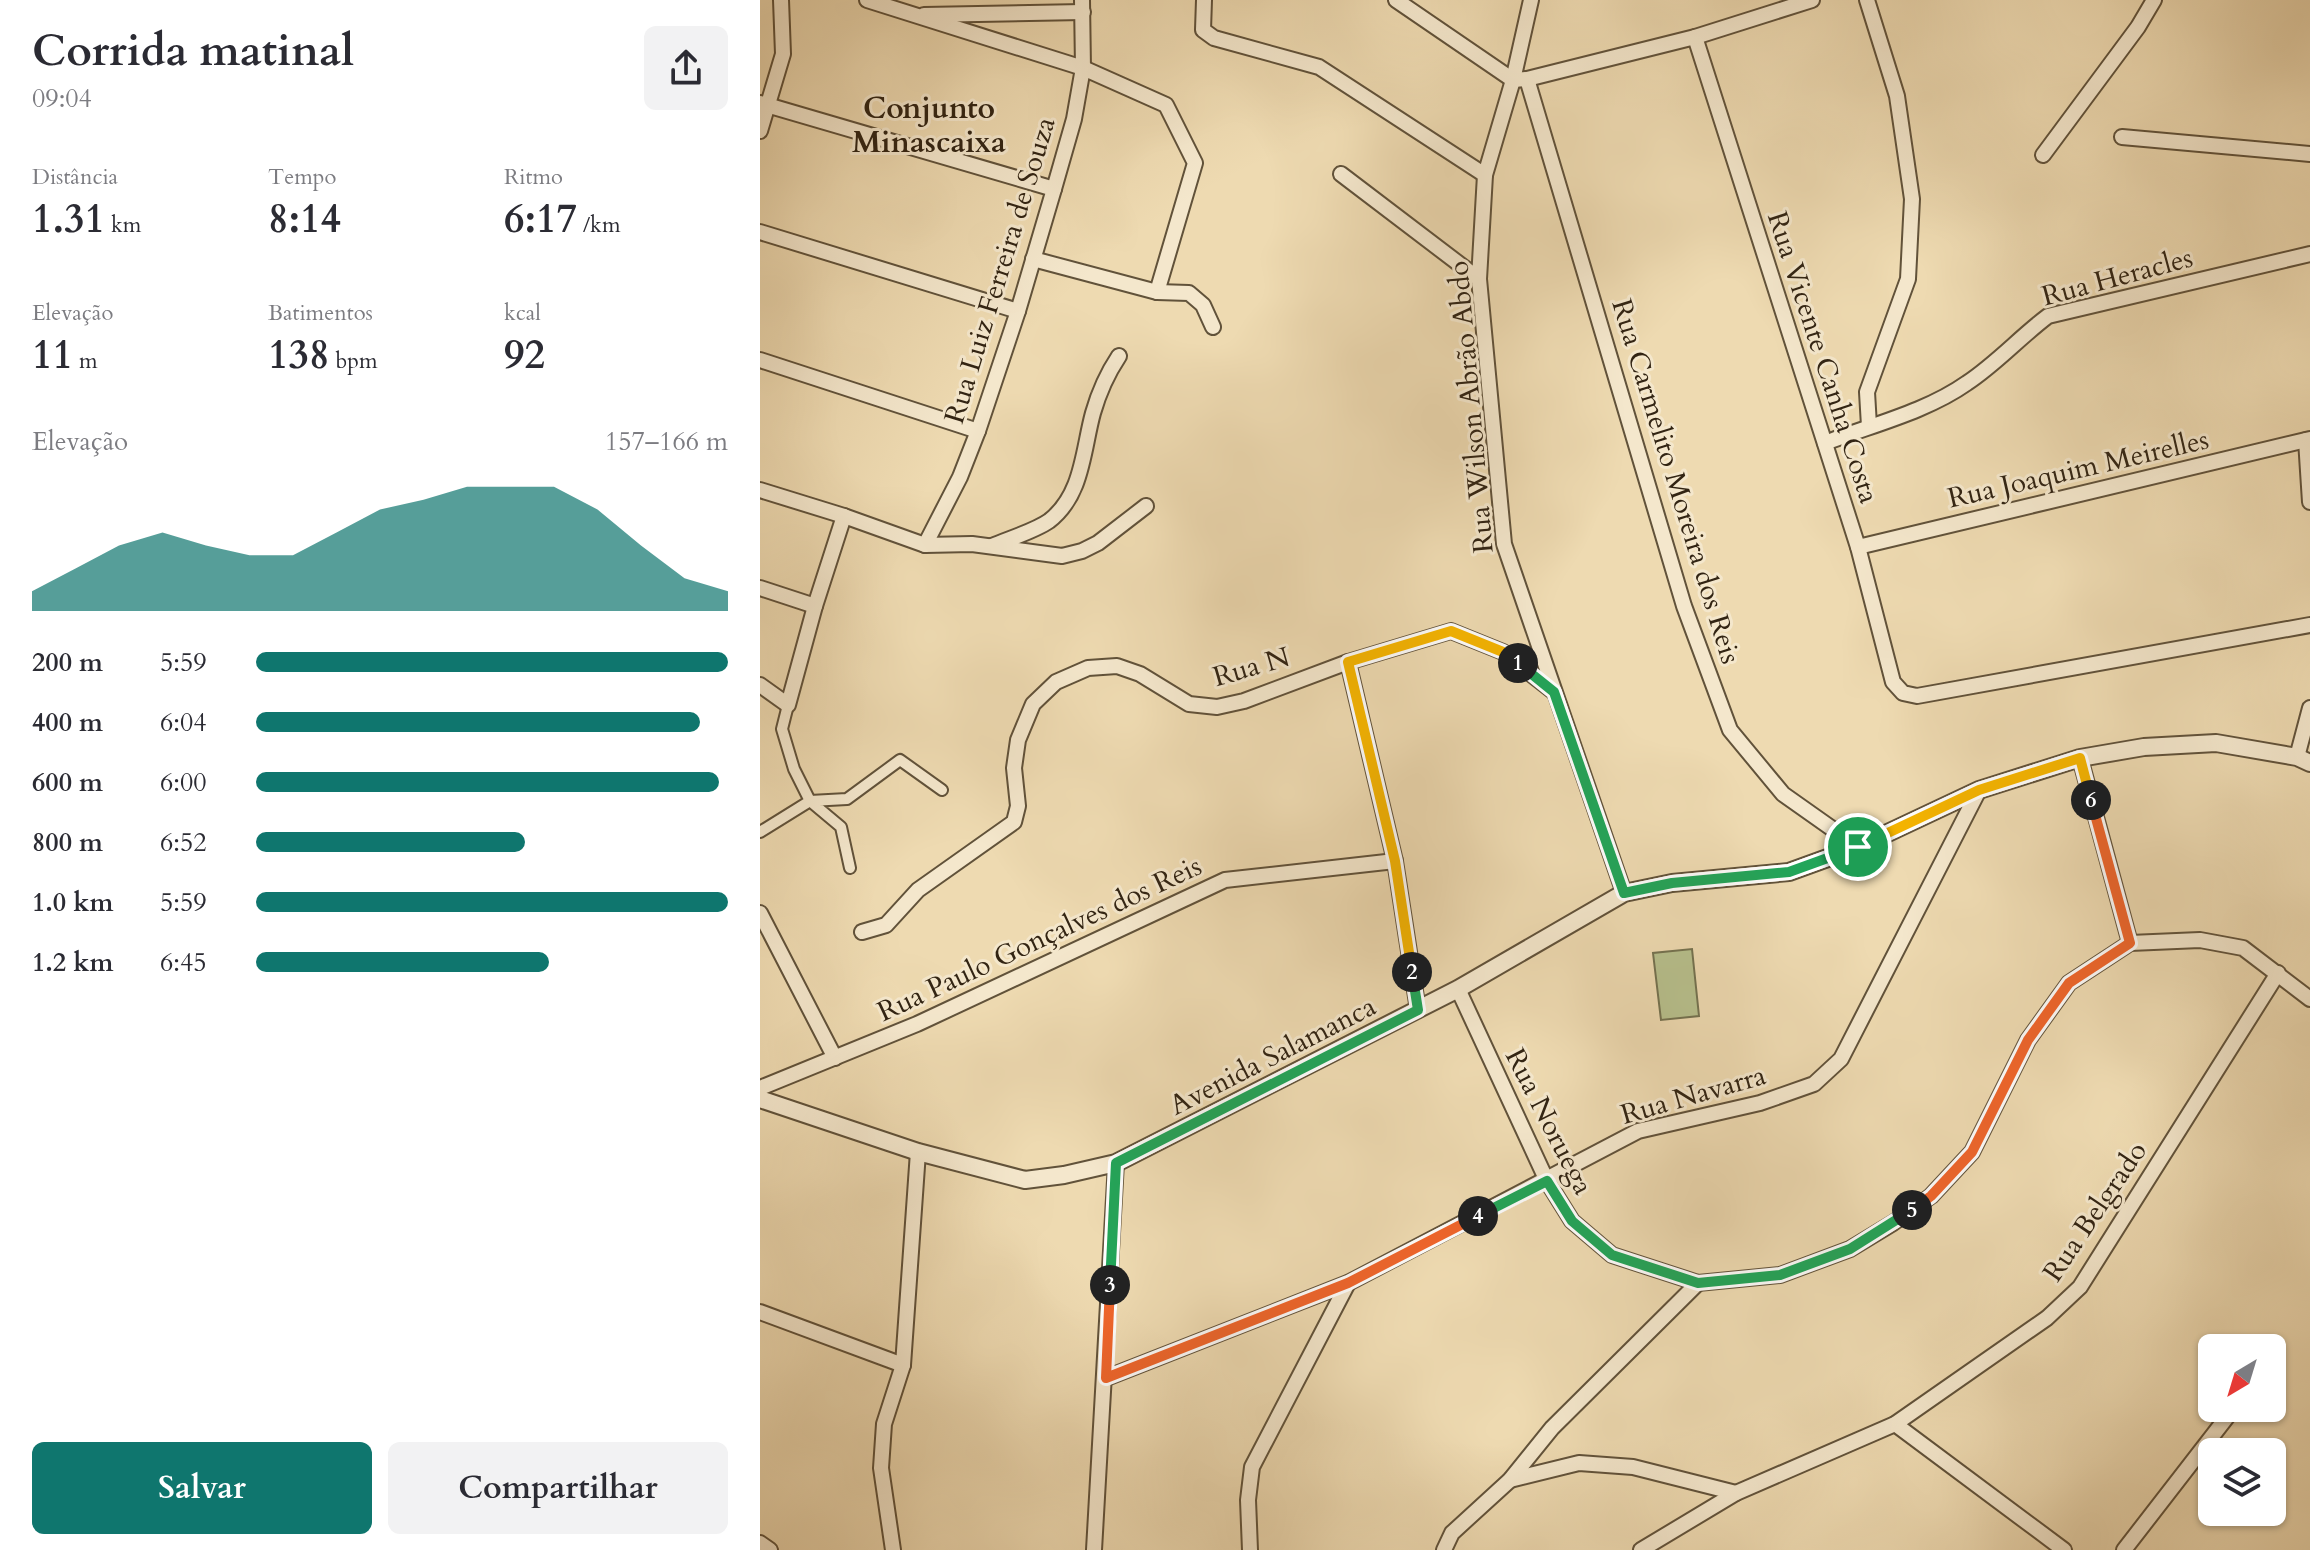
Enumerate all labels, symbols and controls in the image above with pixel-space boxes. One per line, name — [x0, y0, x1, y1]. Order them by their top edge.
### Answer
text: Corrida matinal — [32, 21, 354, 81]
button: share — [644, 26, 728, 110]
text: 09:04 — [32, 81, 92, 116]
district label: Conjunto Minascaixa — [852, 88, 1006, 163]
street label: Rua Luiz Ferreira de Souza — [935, 112, 1065, 428]
text: Distância — [32, 162, 118, 192]
text: Tempo — [268, 162, 336, 192]
text: Ritmo — [504, 162, 563, 192]
text: 1.31 — [32, 192, 105, 247]
text: 8:14 — [268, 192, 341, 247]
text: 6:17 — [504, 192, 577, 247]
street label: Rua Vicente Canha Costa — [1758, 207, 1888, 508]
text: km — [105, 210, 141, 240]
text: /km — [577, 210, 621, 240]
street label: Rua Heracles — [2038, 239, 2197, 315]
street label: Rua Wilson Abrão Abdo — [1439, 259, 1503, 555]
street label: Rua Carmelito Moreira dos Reis — [1602, 294, 1750, 668]
text: Elevação — [32, 298, 113, 328]
text: Batimentos — [268, 298, 373, 328]
text: kcal — [504, 298, 541, 328]
text: 11 — [32, 328, 73, 383]
text: 138 — [268, 328, 329, 383]
text: 92 — [504, 328, 545, 383]
text: m — [73, 346, 98, 376]
text: bpm — [329, 346, 378, 376]
street label: Rua Joaquim Meirelles — [1944, 420, 2212, 517]
text: Elevação — [32, 424, 128, 459]
text: 157–166 m — [605, 424, 728, 459]
street label: Rua N — [1208, 638, 1294, 696]
pin: 1 — [1498, 643, 1538, 683]
text: 200 m — [32, 645, 103, 680]
text: 5:59 — [160, 645, 207, 680]
text: 1 — [1512, 648, 1524, 678]
text: 400 m — [32, 705, 103, 740]
text: 6:04 — [160, 705, 207, 740]
text: 600 m — [32, 765, 103, 800]
text: 6:00 — [160, 765, 207, 800]
pin: 6 — [2071, 780, 2111, 820]
text: 6 — [2085, 785, 2097, 815]
pin — [1824, 813, 1892, 881]
text: 800 m — [32, 825, 103, 860]
text: 6:52 — [160, 825, 207, 860]
icon: arrive — [1836, 825, 1880, 869]
street label: Rua Paulo Gonçalves dos Reis — [871, 847, 1208, 1031]
text: 1.0 km — [32, 885, 113, 920]
text: 5:59 — [160, 885, 207, 920]
text: 1.2 km — [32, 945, 113, 980]
text: 6:45 — [160, 945, 207, 980]
pin: 2 — [1392, 952, 1432, 992]
text: 2 — [1406, 957, 1418, 987]
street label: Avenida Salamanca — [1163, 987, 1382, 1124]
street label: Rua Noruega — [1496, 1042, 1602, 1201]
street label: Rua Navarra — [1616, 1056, 1770, 1134]
street label: Rua Belgrado — [2034, 1134, 2156, 1289]
pin: 5 — [1892, 1190, 1932, 1230]
text: 5 — [1906, 1195, 1918, 1225]
pin: 4 — [1458, 1196, 1498, 1236]
text: 4 — [1472, 1201, 1484, 1231]
pin: 3 — [1090, 1265, 1130, 1305]
text: 3 — [1104, 1270, 1116, 1300]
north arrow — [2198, 1334, 2286, 1422]
map controls — [2198, 1334, 2286, 1526]
button: layers — [2198, 1438, 2286, 1526]
button: Salvar — [32, 1442, 372, 1534]
button: Compartilhar — [388, 1442, 728, 1534]

